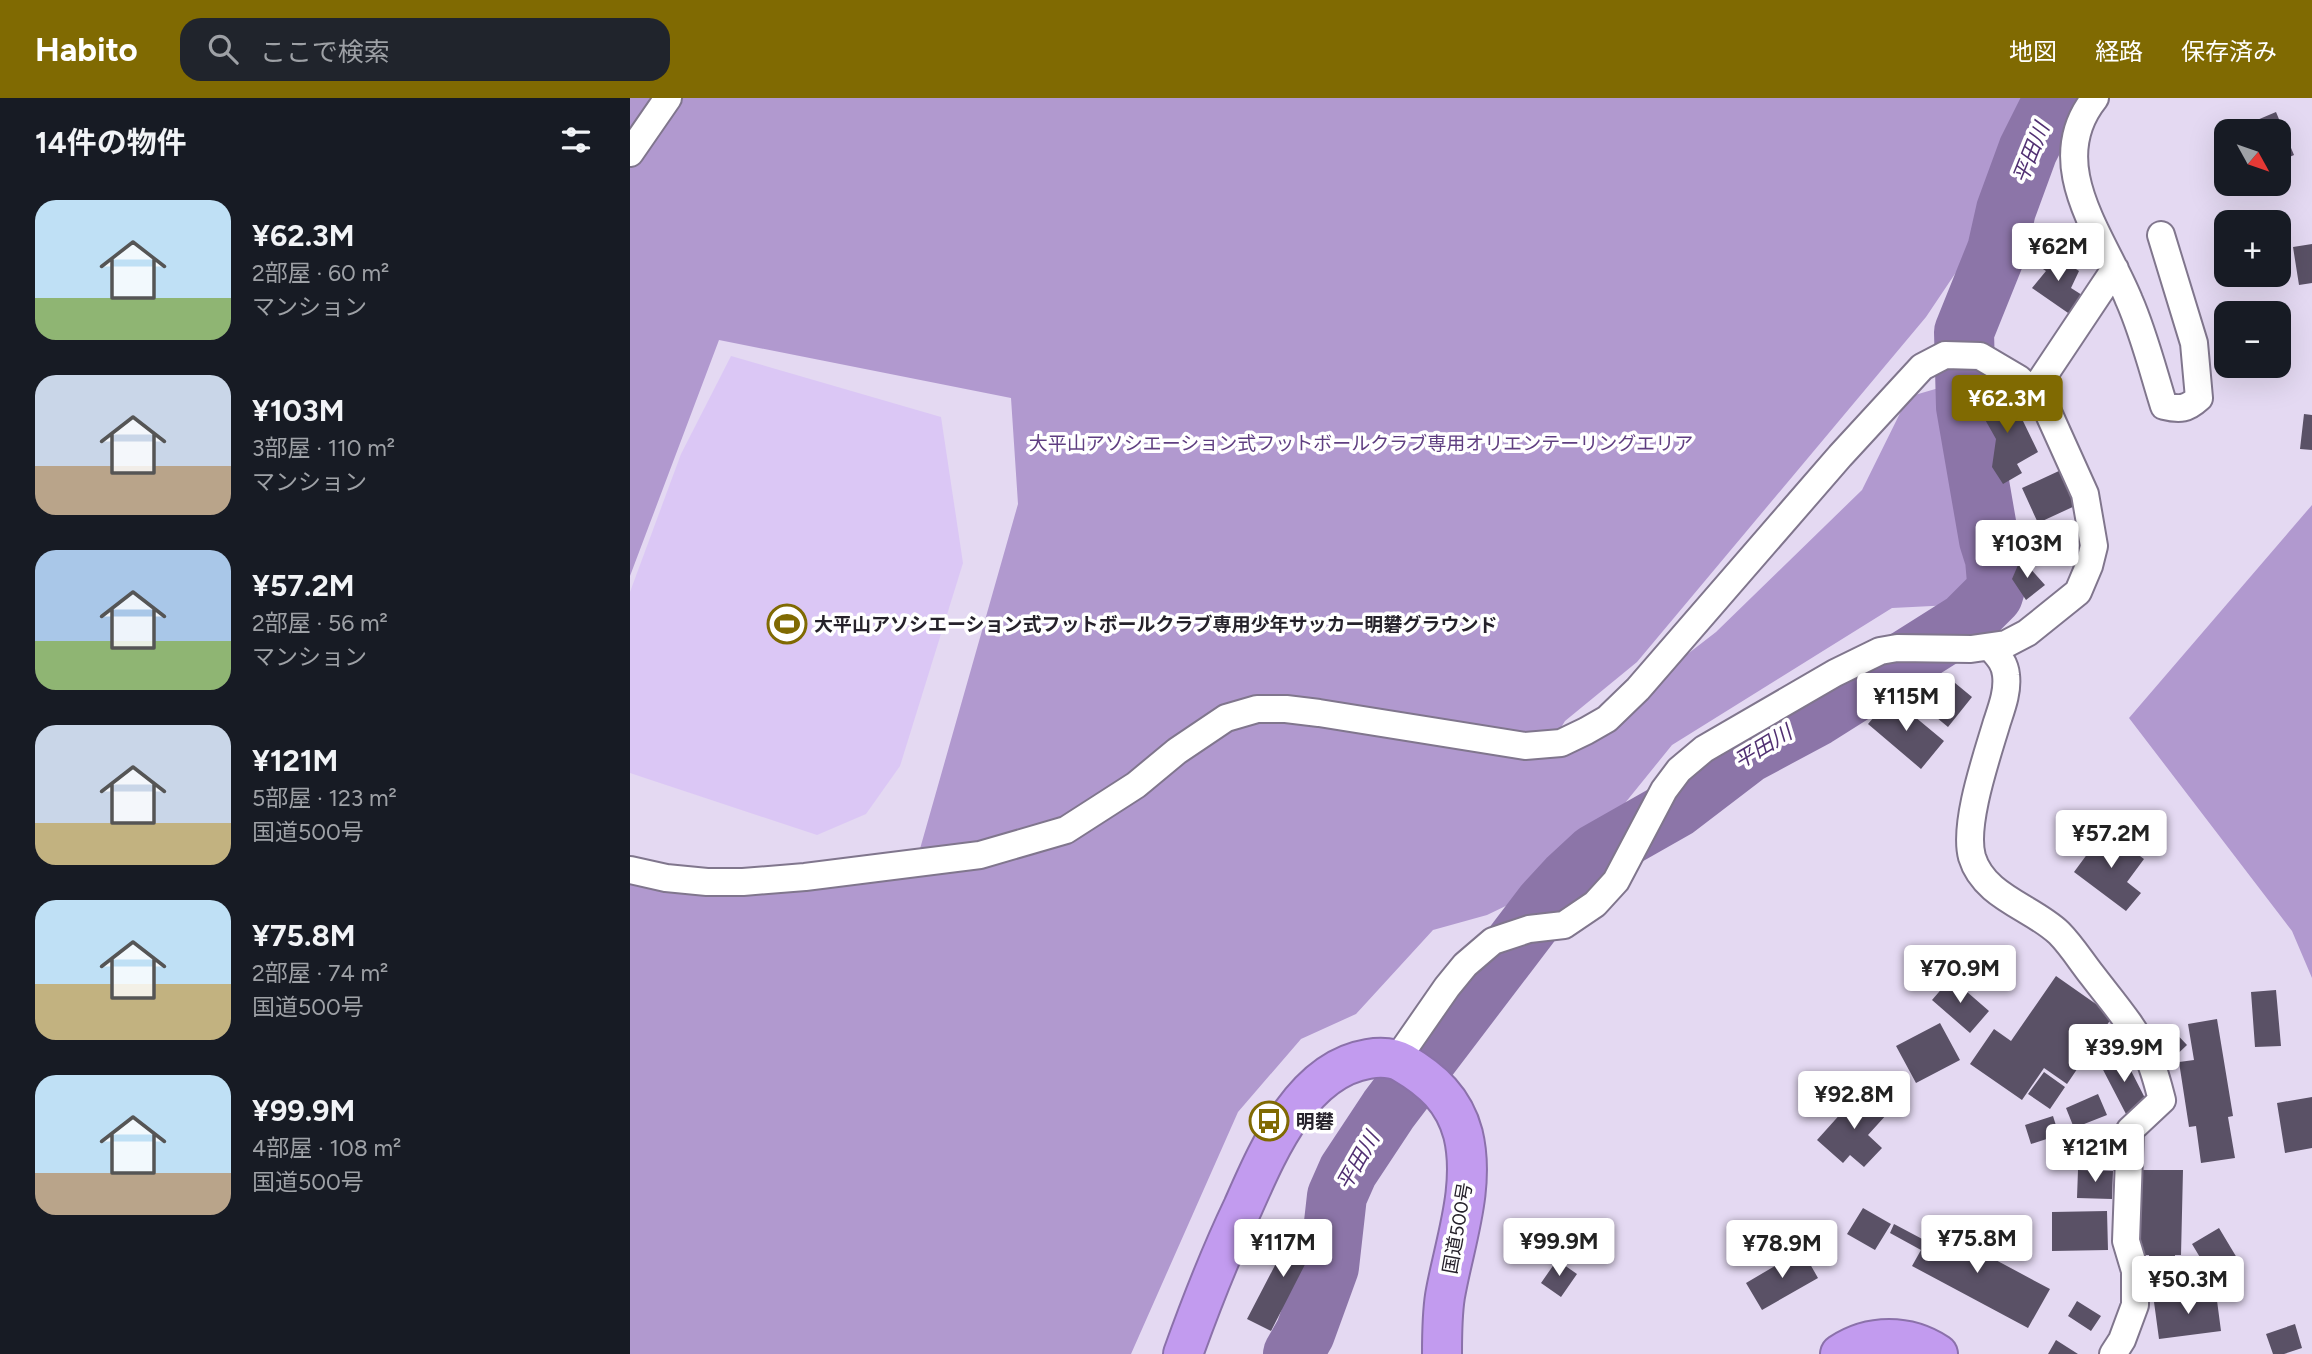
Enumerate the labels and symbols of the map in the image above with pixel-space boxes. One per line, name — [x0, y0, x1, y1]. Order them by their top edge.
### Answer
water label: 平田川 — [2007, 117, 2055, 187]
north arrow — [2214, 119, 2291, 196]
pin: ¥62M — [2017, 223, 2099, 283]
pin: ¥62.3M — [1950, 376, 2064, 435]
park label: 大平山アソシエーション式フットボールクラブ専用オリエンテーリングエリア — [1029, 432, 1693, 455]
pin: ¥103M — [1978, 520, 2076, 580]
sports icon: 大平山アソシエーション式フットボールクラブ専用少年サッカー明礬グラウンド — [766, 603, 808, 645]
place label: 大平山アソシエーション式フットボールクラブ専用少年サッカー明礬グラウンド — [814, 613, 1498, 636]
pin: ¥115M — [1857, 674, 1955, 733]
water label: 平田川 — [1729, 719, 1798, 774]
pin: ¥57.2M — [2054, 810, 2168, 870]
pin: ¥70.9M — [1903, 946, 2017, 1005]
pin: ¥39.9M — [2067, 1024, 2181, 1084]
pin: ¥92.8M — [1797, 1072, 1911, 1131]
bus stop icon: 明礬 — [1248, 1100, 1290, 1142]
place label: 明礬 — [1296, 1110, 1334, 1133]
pin: ¥121M — [2046, 1124, 2144, 1184]
water label: 平田川 — [1331, 1125, 1385, 1194]
street label: 国道500号 — [1438, 1181, 1477, 1276]
pin: ¥75.8M — [1920, 1216, 2034, 1275]
pin: ¥99.9M — [1502, 1218, 1616, 1278]
pin: ¥117M — [1234, 1220, 1332, 1279]
pin: ¥78.9M — [1725, 1220, 1839, 1280]
pin: ¥50.3M — [2131, 1256, 2245, 1316]

